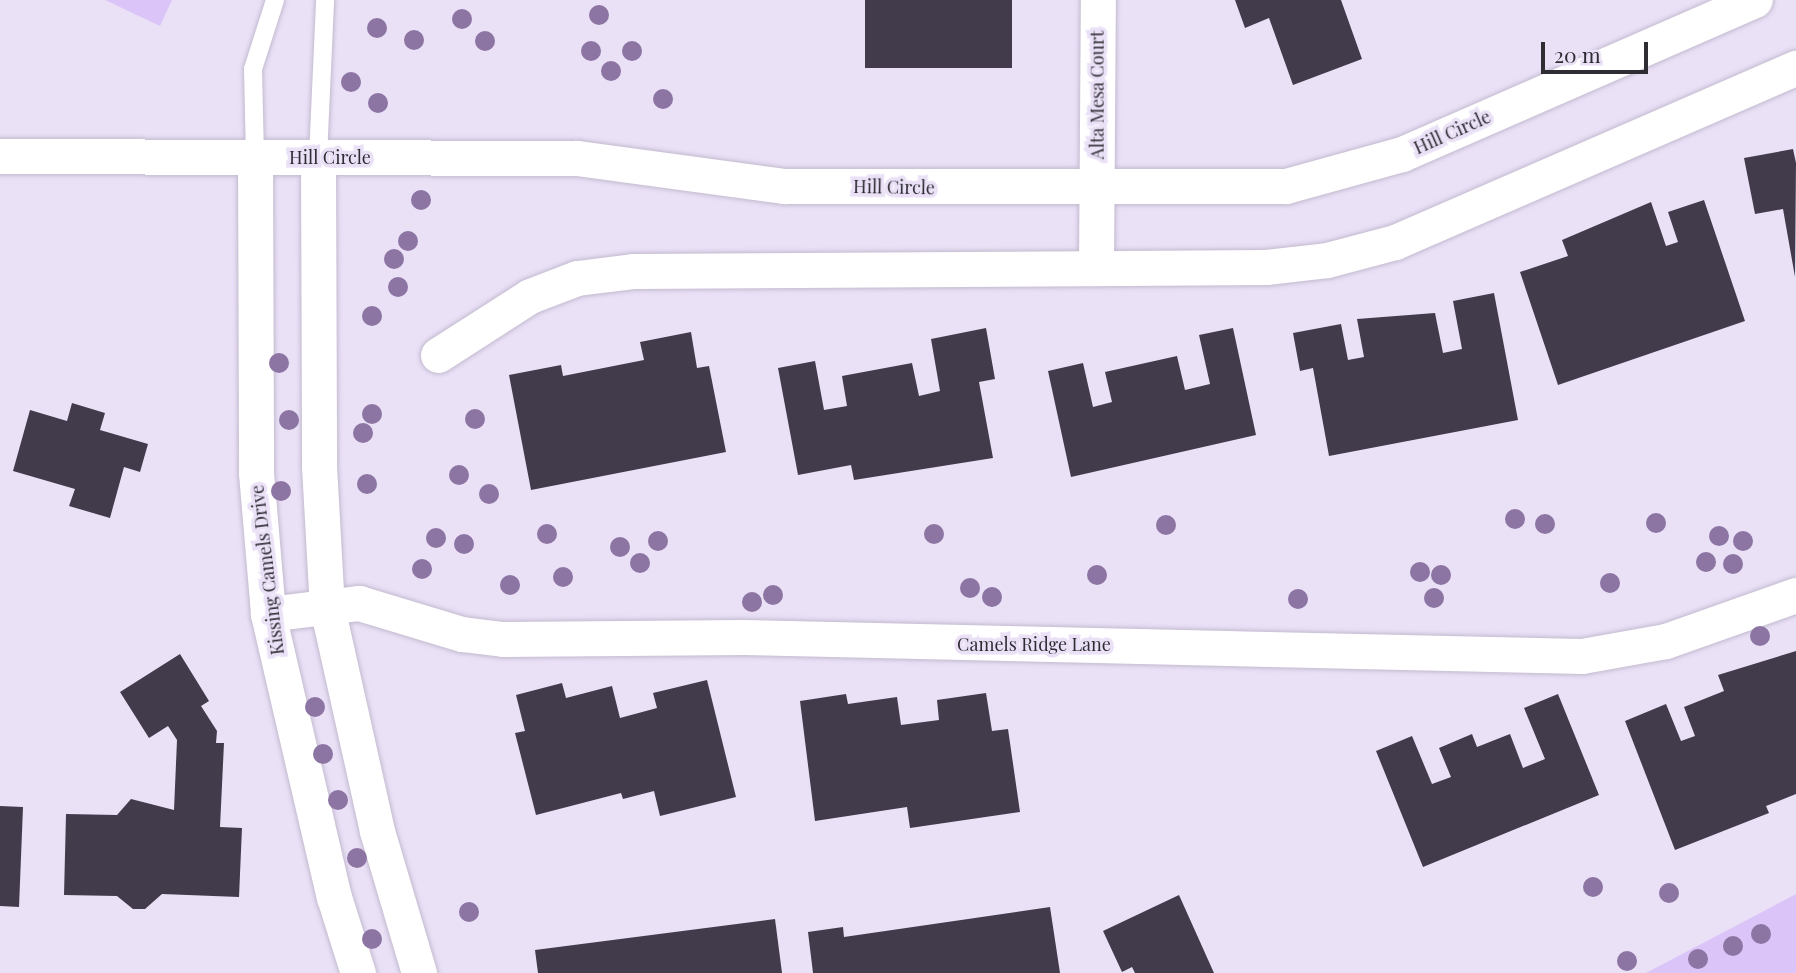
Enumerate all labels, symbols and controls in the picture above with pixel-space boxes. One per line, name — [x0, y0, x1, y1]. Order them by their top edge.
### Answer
scale bar — [1544, 28, 1651, 72]
street label: Alta Mesa Court — [1086, 30, 1108, 160]
text: 20 m — [1554, 40, 1601, 68]
street label: Hill Circle — [1410, 105, 1494, 159]
street label: Hill Circle — [289, 146, 371, 168]
street label: Hill Circle — [853, 175, 935, 199]
street label: Kissing Camels Drive — [246, 484, 288, 656]
street label: Camels Ridge Lane — [957, 633, 1111, 655]

